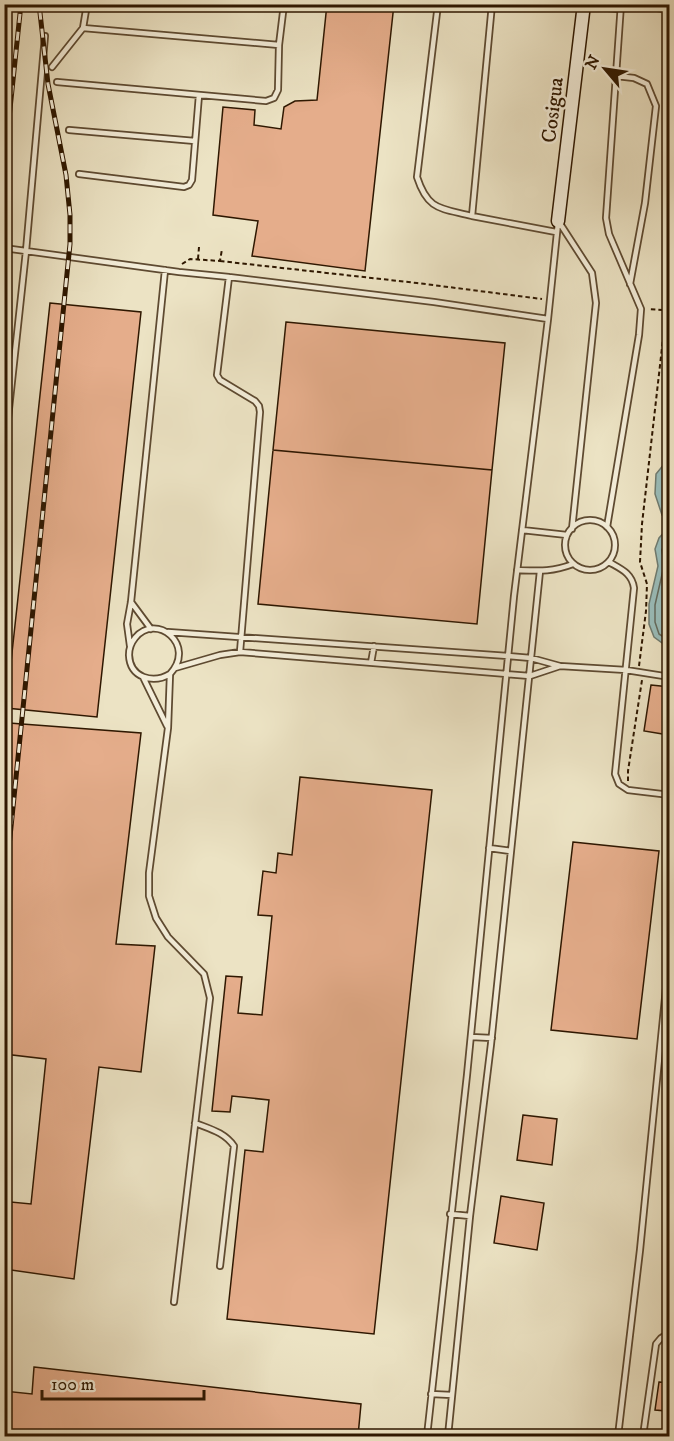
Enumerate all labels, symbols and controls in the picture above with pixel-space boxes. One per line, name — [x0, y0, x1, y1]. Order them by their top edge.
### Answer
north arrow — [575, 39, 635, 99]
text: N — [581, 52, 605, 73]
street label: Cosigua — [536, 76, 570, 144]
scale bar — [42, 1363, 204, 1401]
text: 100 m — [51, 1374, 94, 1396]

